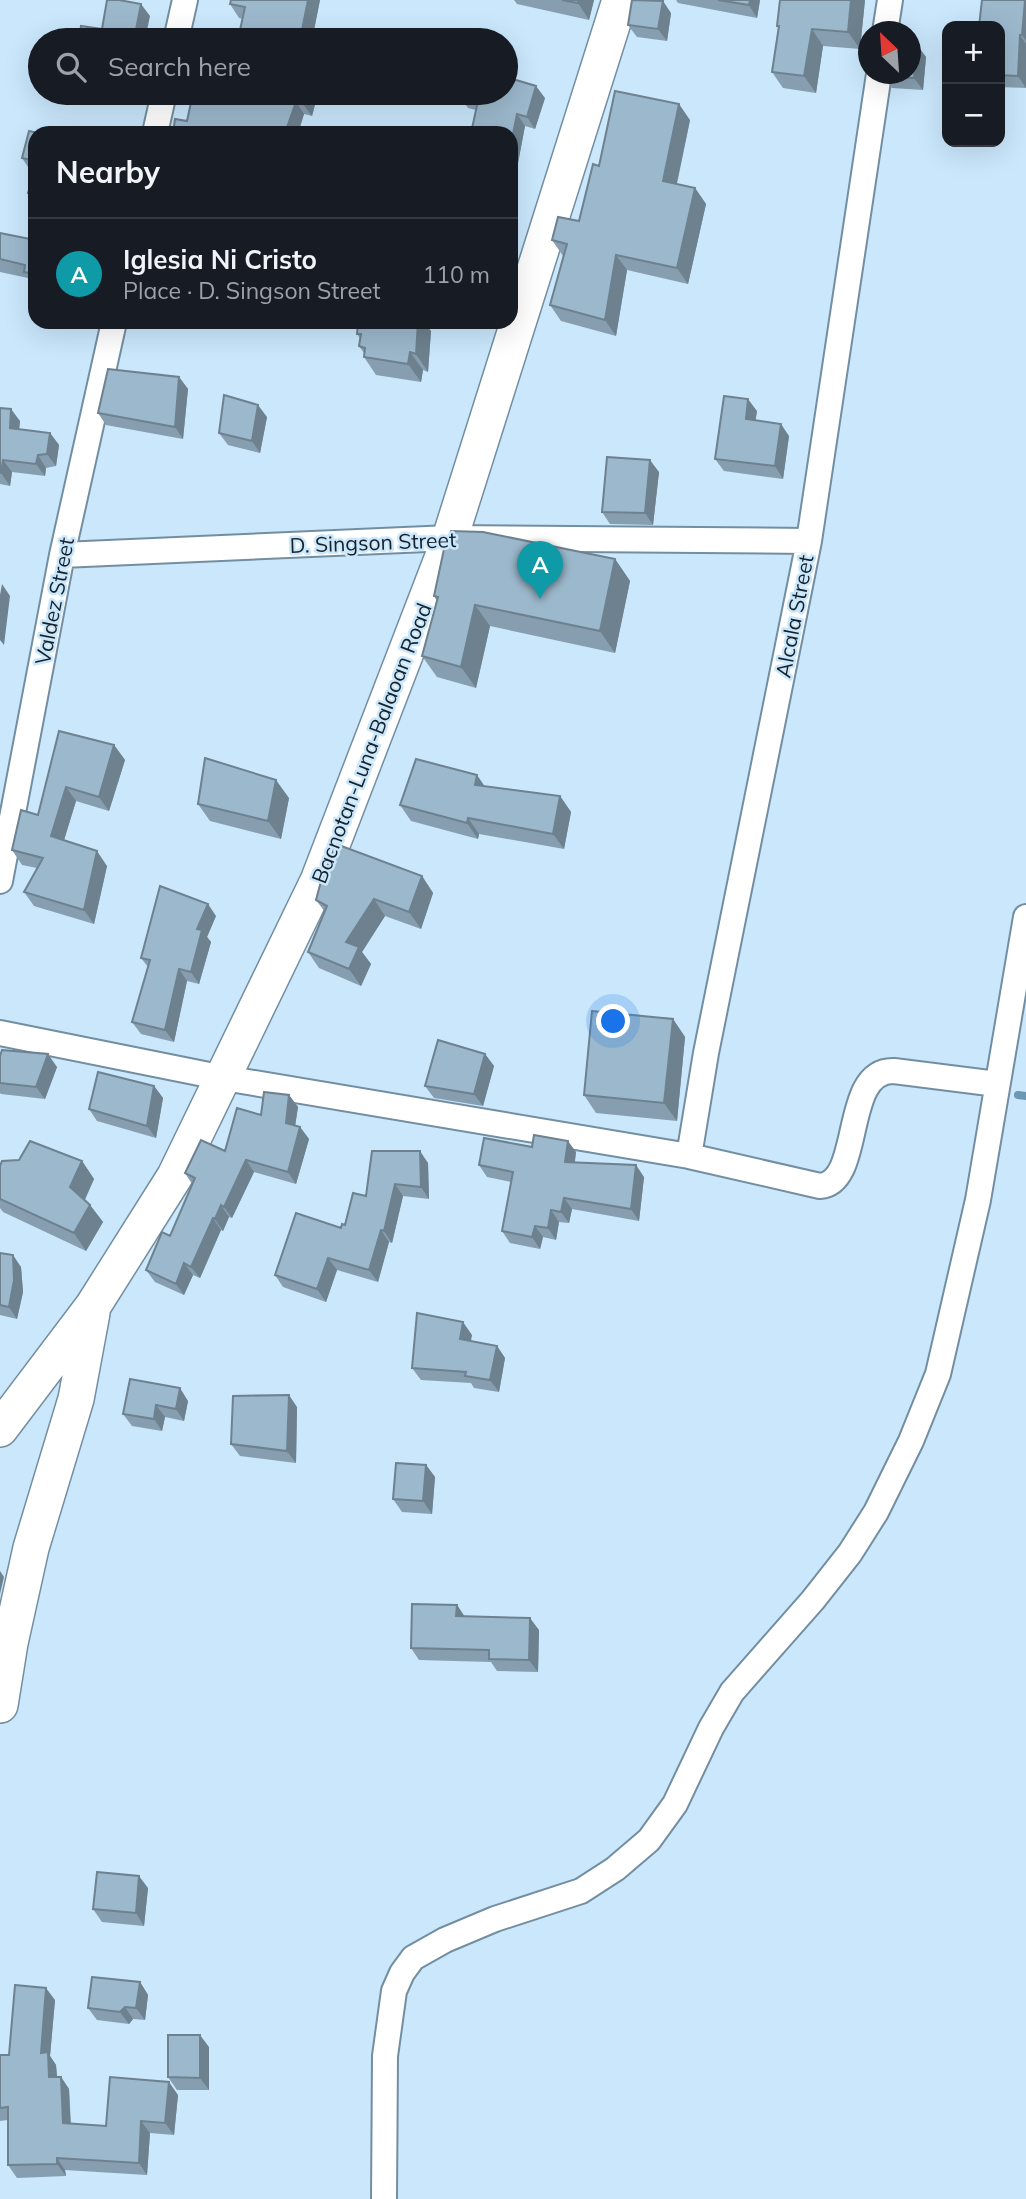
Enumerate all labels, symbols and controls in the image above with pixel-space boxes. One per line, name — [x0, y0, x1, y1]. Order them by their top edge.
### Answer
north arrow — [858, 21, 921, 84]
map controls — [942, 21, 1005, 147]
button: + — [942, 21, 1005, 84]
search box — [28, 28, 518, 105]
icon: search — [52, 48, 90, 86]
text: Search here — [108, 50, 251, 83]
button: − — [942, 84, 1005, 147]
text: Nearby — [56, 153, 160, 191]
text: Iglesia Ni Cristo — [123, 243, 317, 276]
text: A — [70, 260, 88, 289]
text: 110 m — [422, 260, 490, 289]
text: Place · D. Singson Street — [123, 276, 381, 305]
street label: D. Singson Street — [289, 526, 457, 558]
street label: Valdez Street — [29, 535, 79, 667]
pin: A — [517, 541, 563, 599]
street label: Alcala Street — [769, 552, 819, 680]
street label: Bacnotan-Luna-Balaoan Road — [305, 599, 437, 887]
your location — [596, 1004, 630, 1038]

